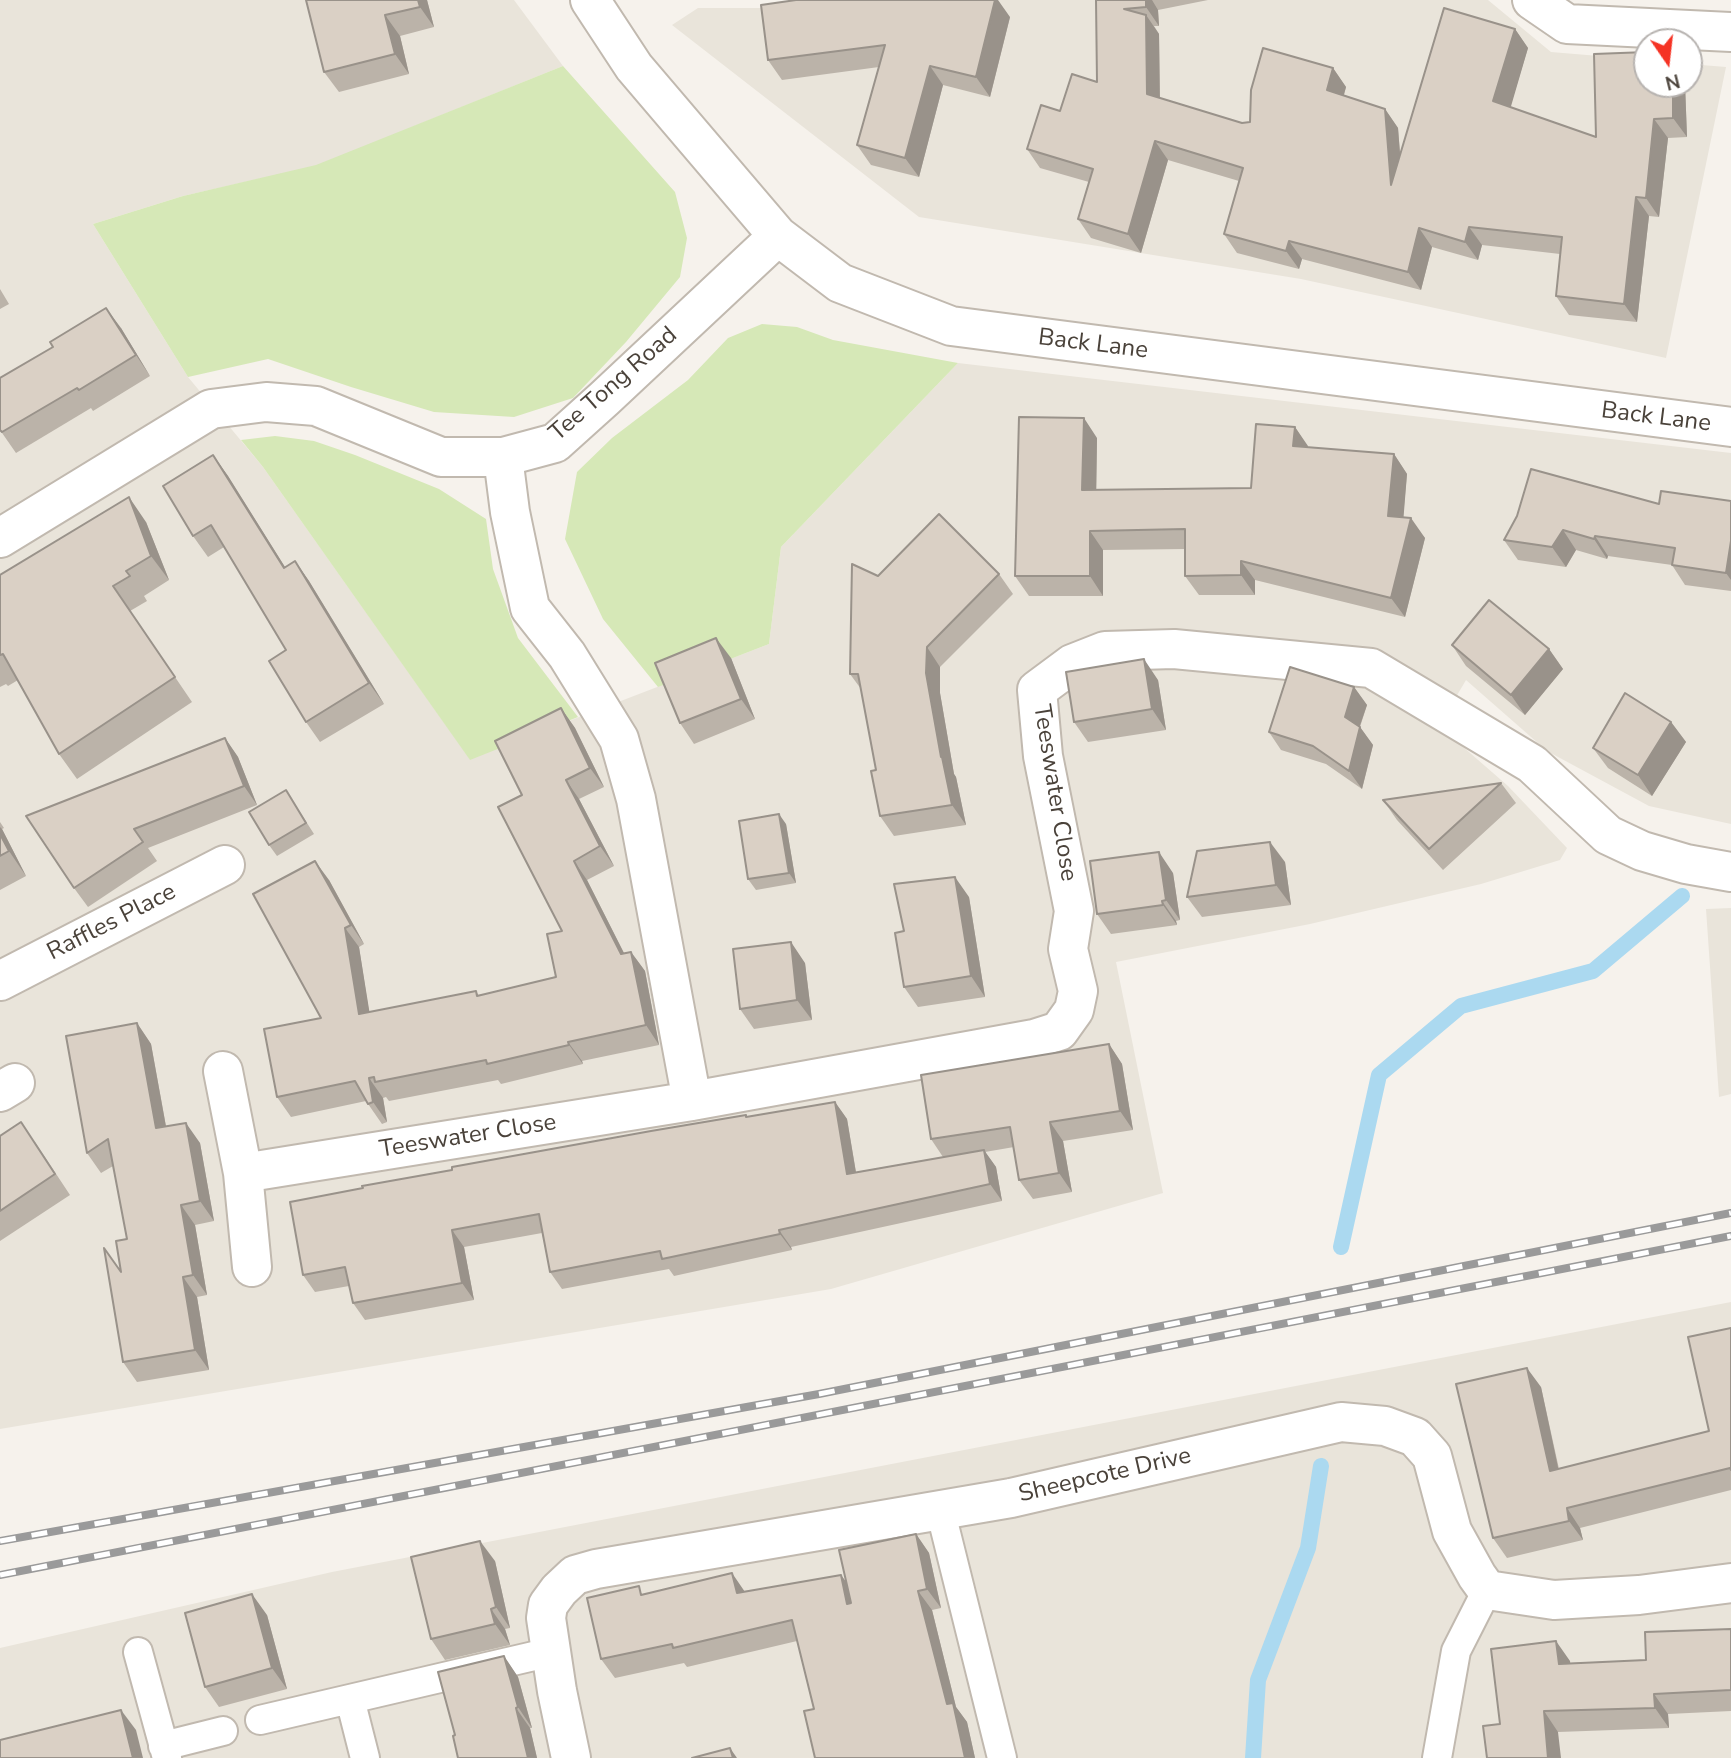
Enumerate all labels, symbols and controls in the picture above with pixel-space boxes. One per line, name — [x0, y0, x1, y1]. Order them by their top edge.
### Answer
north arrow — [1633, 28, 1703, 98]
text: N — [1663, 67, 1683, 96]
street label: Tee Tong Road — [544, 322, 684, 448]
street label: Back Lane — [1036, 324, 1150, 366]
street label: Back Lane — [1599, 397, 1713, 439]
street label: Teeswater Close — [1026, 702, 1082, 884]
street label: Raffles Place — [43, 878, 181, 968]
street label: Teeswater Close — [377, 1109, 559, 1165]
street label: Sheepcote Drive — [1016, 1442, 1194, 1510]

